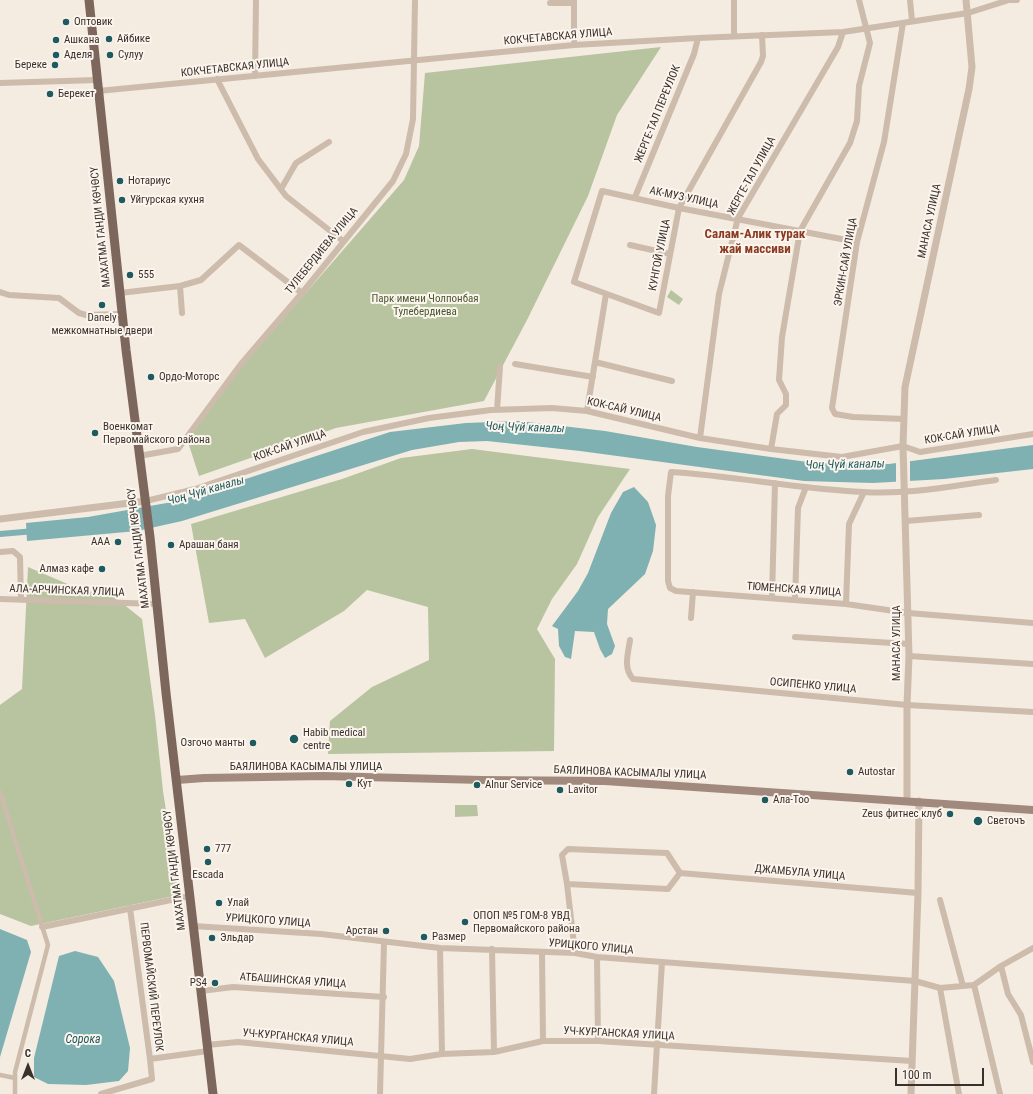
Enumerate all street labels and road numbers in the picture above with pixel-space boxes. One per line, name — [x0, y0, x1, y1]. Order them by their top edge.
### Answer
street label: КОКЧЕТАВСКАЯ УЛИЦА — [503, 26, 613, 48]
street label: КОКЧЕТАВСКАЯ УЛИЦА — [180, 56, 290, 80]
street label: ЖЕРГЕ-ТАЛ ПЕРЕУЛОК — [632, 63, 684, 165]
street label: ЖЕРГЕ-ТАЛ УЛИЦА — [725, 134, 779, 218]
street label: МАХАТМА ГАНДИ КӨЧӨСҮ — [88, 166, 114, 288]
street label: МАНАСА УЛИЦА — [916, 183, 944, 259]
street label: АК-МУЗ УЛИЦА — [648, 184, 720, 212]
street label: ТУЛЕБЕРДИЕВА УЛИЦА — [283, 205, 361, 297]
street label: ЭРКИН-САЙ УЛИЦА — [832, 217, 860, 307]
street label: КУНГОЙ УЛИЦА — [647, 218, 673, 292]
street label: КОК-САЙ УЛИЦА — [586, 395, 662, 425]
street label: КОК-САЙ УЛИЦА — [923, 423, 1001, 447]
street label: КОК-САЙ УЛИЦА — [252, 427, 328, 465]
street label: МАХАТМА ГАНДИ КӨЧӨСҮ — [125, 487, 153, 609]
street label: ТЮМЕНСКАЯ УЛИЦА — [746, 580, 842, 600]
street label: АЛА-АРЧИНСКАЯ УЛИЦА — [9, 582, 125, 600]
street label: МАНАСА УЛИЦА — [890, 605, 904, 681]
street label: ОСИПЕНКО УЛИЦА — [769, 676, 857, 696]
street label: БАЯЛИНОВА КАСЫМАЛЫ УЛИЦА — [230, 760, 382, 774]
street label: БАЯЛИНОВА КАСЫМАЛЫ УЛИЦА — [553, 764, 707, 782]
street label: МАХАТМА ГАНДИ КӨЧӨСҮ — [161, 809, 189, 931]
street label: ДЖАМБУЛА УЛИЦА — [754, 862, 846, 884]
street label: УРИЦКОГО УЛИЦА — [225, 911, 311, 931]
street label: ПЕРВОМАЙСКИЙ ПЕРЕУЛОК — [137, 922, 165, 1052]
street label: УРИЦКОГО УЛИЦА — [548, 937, 634, 957]
street label: АТБАШИНСКАЯ УЛИЦА — [239, 971, 347, 991]
street label: УЧ-КУРГАНСКАЯ УЛИЦА — [563, 1024, 675, 1044]
street label: УЧ-КУРГАНСКАЯ УЛИЦА — [242, 1027, 354, 1049]

